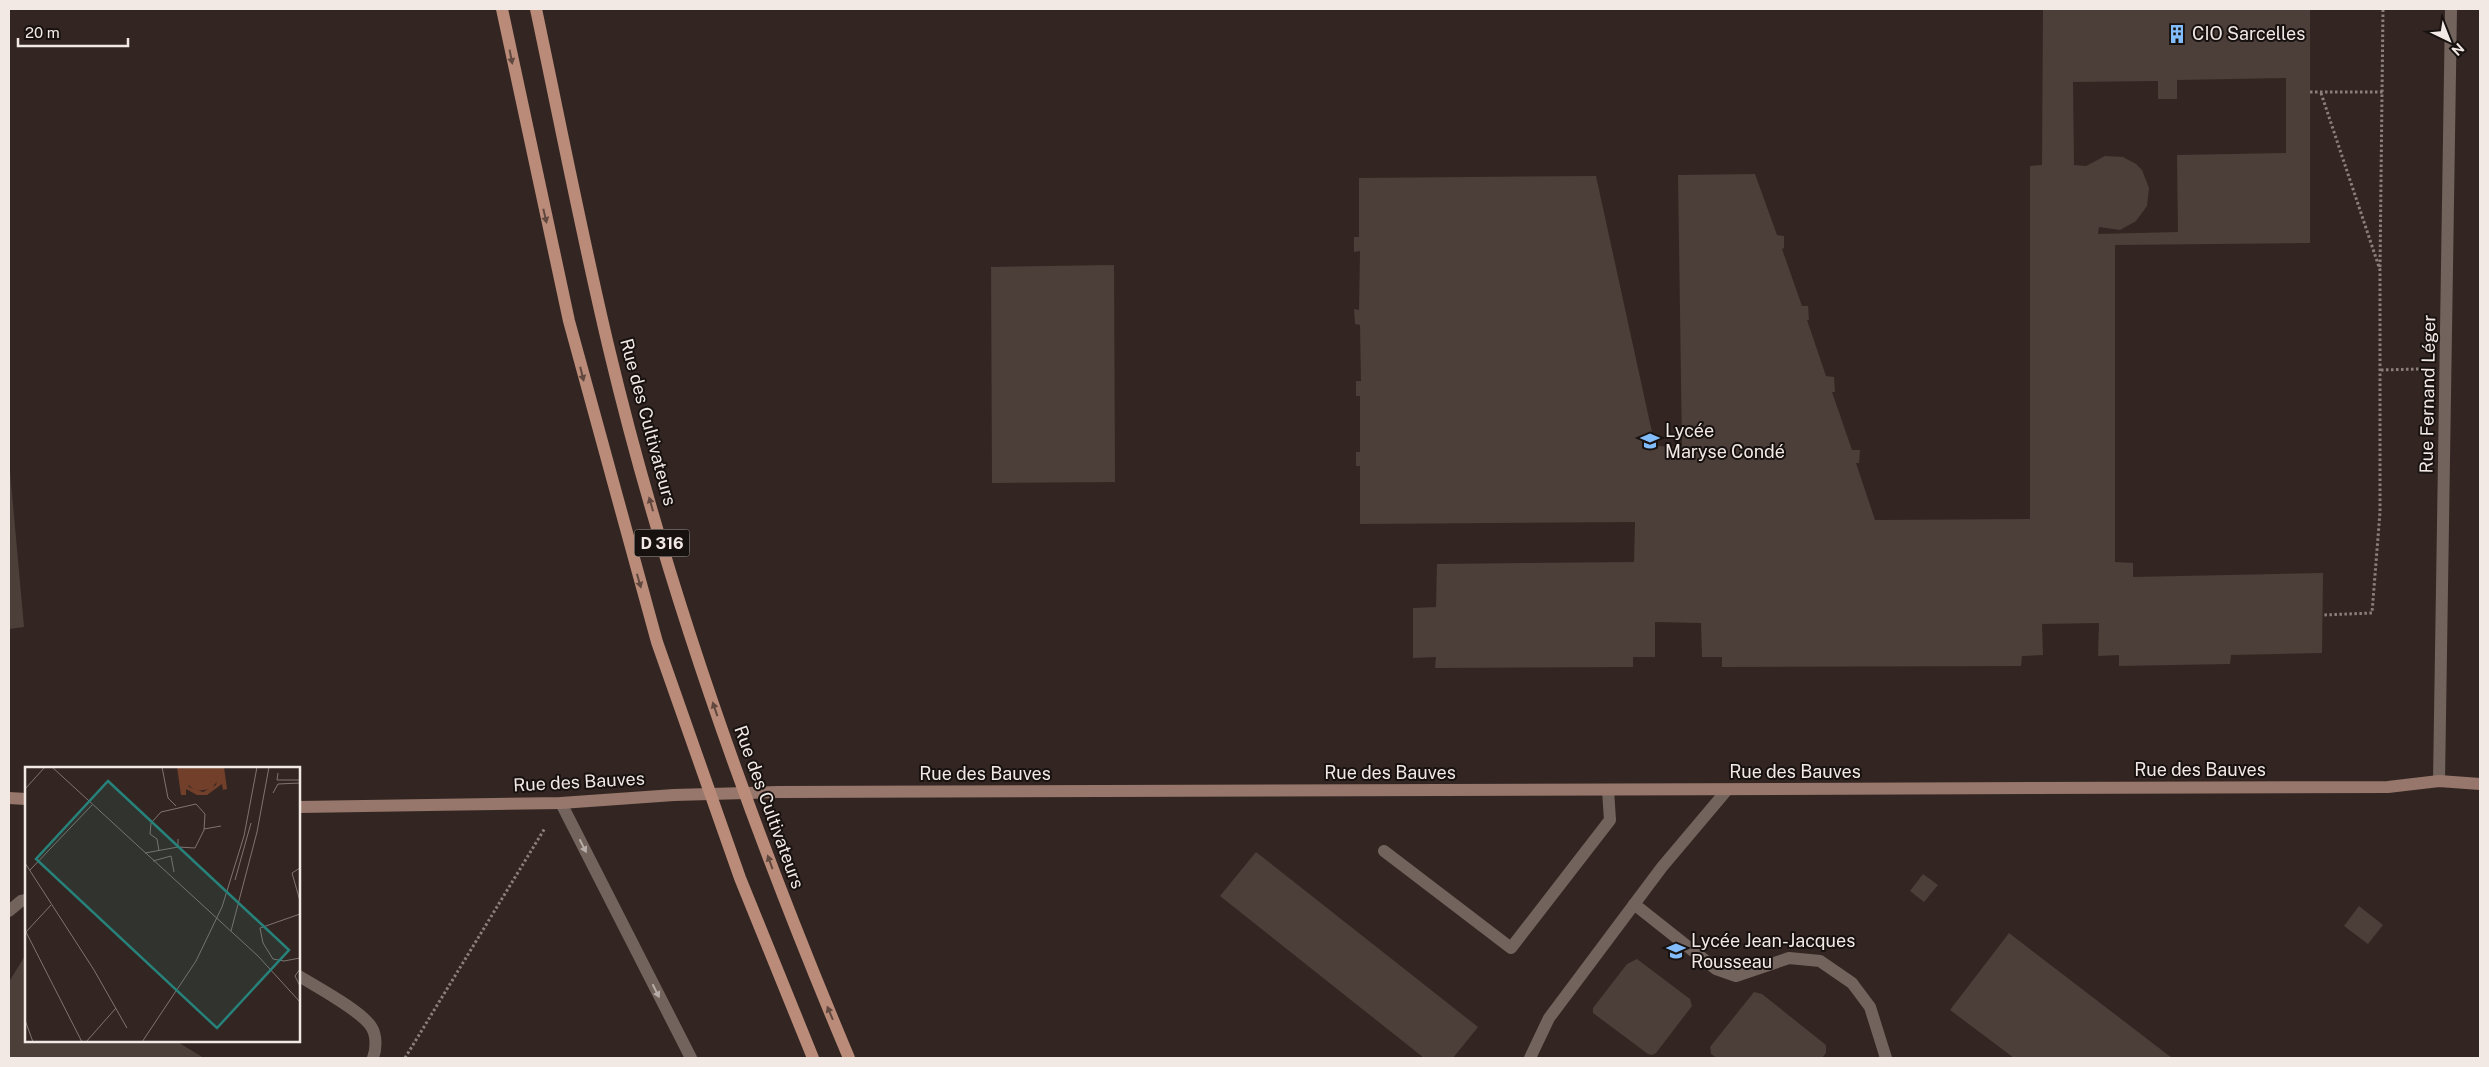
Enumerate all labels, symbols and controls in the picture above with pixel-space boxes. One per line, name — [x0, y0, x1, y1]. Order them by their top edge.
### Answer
scale bar — [18, 15, 128, 47]
north arrow — [2424, 15, 2474, 65]
building icon: CIO Sarcelles — [2166, 23, 2188, 45]
place label: CIO Sarcelles — [2192, 23, 2305, 44]
text: 20 m — [25, 24, 60, 41]
text: N — [2448, 40, 2467, 59]
one-way arrow — [508, 49, 516, 65]
one-way arrow — [541, 208, 549, 223]
street label: Rue Fernand Léger — [2416, 314, 2439, 474]
street label: Rue des Cultivateurs — [616, 336, 681, 508]
one-way arrow — [578, 366, 586, 381]
place label: Lycée Maryse Condé — [1665, 420, 1785, 462]
school or university icon: Lycée Maryse Condé — [1639, 430, 1661, 452]
one-way arrow — [646, 497, 654, 512]
road number: D 316 — [634, 530, 690, 556]
one-way arrow — [636, 574, 644, 589]
one-way arrow — [711, 702, 718, 717]
street label: Rue des Cultivateurs — [730, 722, 809, 891]
street label: Rue des Bauves — [2134, 759, 2266, 780]
street label: Rue des Bauves — [1729, 761, 1861, 782]
street label: Rue des Bauves — [1324, 762, 1456, 783]
street label: Rue des Bauves — [919, 763, 1051, 784]
inset map — [25, 767, 300, 1042]
street label: Rue des Bauves — [513, 768, 645, 795]
one-way arrow — [579, 839, 587, 853]
one-way arrow — [766, 854, 774, 869]
place label: Lycée Jean-Jacques Rousseau — [1691, 930, 1855, 972]
school or university icon: Lycée Jean-Jacques Rousseau — [1665, 940, 1687, 962]
one-way arrow — [653, 984, 661, 998]
one-way arrow — [826, 1006, 834, 1020]

